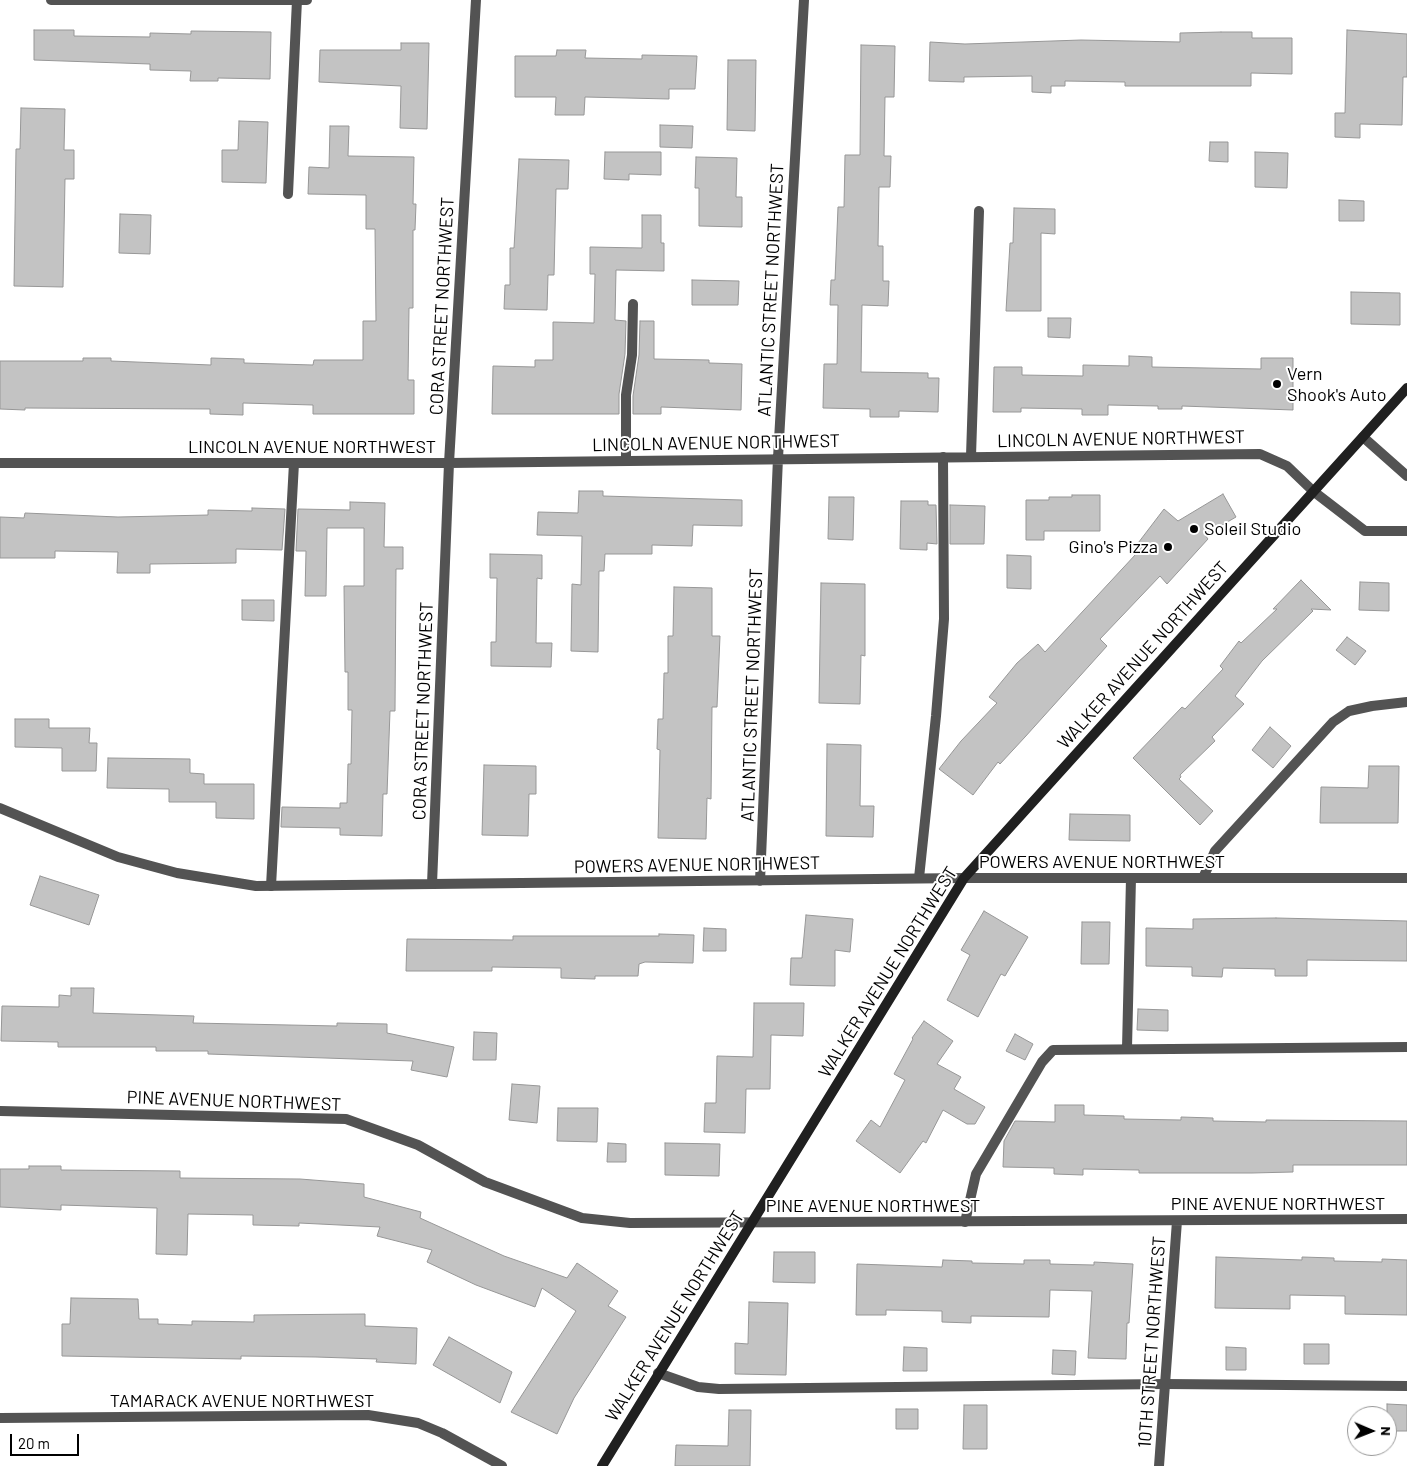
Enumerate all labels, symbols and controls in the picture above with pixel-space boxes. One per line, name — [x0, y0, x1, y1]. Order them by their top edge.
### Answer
street label: ATLANTIC STREET NORTHWEST — [754, 163, 788, 417]
street label: CORA STREET NORTHWEST — [425, 196, 459, 416]
place label: Vern Shook's Auto — [1287, 363, 1387, 406]
marker: Vern Shook's Auto — [1271, 378, 1283, 390]
street label: LINCOLN AVENUE NORTHWEST — [997, 426, 1245, 452]
street label: LINCOLN AVENUE NORTHWEST — [592, 430, 840, 456]
street label: LINCOLN AVENUE NORTHWEST — [188, 436, 436, 458]
place label: Soleil Studio — [1204, 518, 1301, 540]
marker: Soleil Studio — [1188, 523, 1200, 535]
place label: Gino's Pizza — [1069, 536, 1158, 558]
marker: Gino's Pizza — [1162, 541, 1174, 553]
street label: WALKER AVENUE NORTHWEST — [1053, 557, 1233, 753]
street label: ATLANTIC STREET NORTHWEST — [737, 568, 767, 822]
street label: CORA STREET NORTHWEST — [408, 601, 438, 821]
street label: POWERS AVENUE NORTHWEST — [979, 851, 1225, 873]
street label: POWERS AVENUE NORTHWEST — [574, 852, 820, 878]
street label: WALKER AVENUE NORTHWEST — [814, 863, 962, 1081]
street label: PINE AVENUE NORTHWEST — [126, 1086, 342, 1116]
street label: PINE AVENUE NORTHWEST — [1171, 1193, 1385, 1215]
street label: PINE AVENUE NORTHWEST — [766, 1195, 980, 1217]
street label: WALKER AVENUE NORTHWEST — [601, 1207, 749, 1425]
street label: 10TH STREET NORTHWEST — [1134, 1235, 1170, 1449]
street label: TAMARACK AVENUE NORTHWEST — [110, 1390, 374, 1412]
north arrow — [1347, 1406, 1397, 1456]
scale bar — [12, 1424, 81, 1456]
text: N — [1378, 1426, 1395, 1436]
text: 20 m — [18, 1434, 50, 1452]

